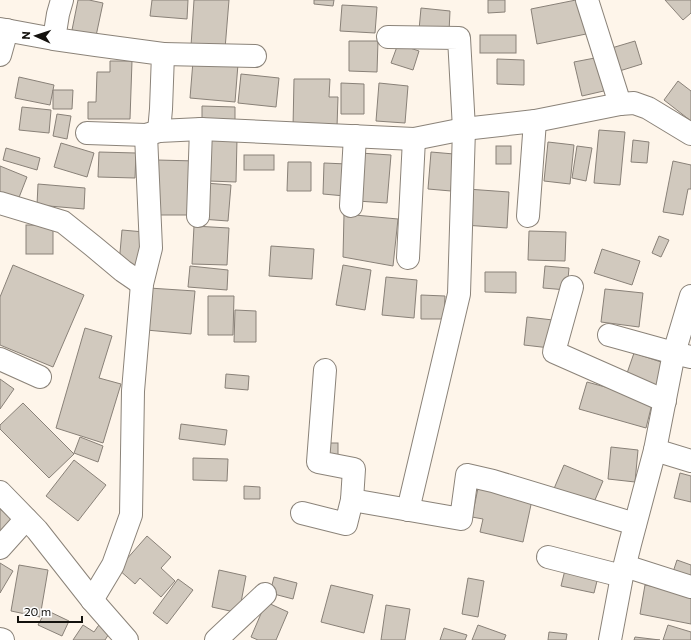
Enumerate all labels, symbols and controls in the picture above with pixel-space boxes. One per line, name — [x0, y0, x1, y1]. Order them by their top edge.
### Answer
north arrow — [16, 16, 56, 56]
text: N — [19, 31, 32, 40]
scale bar — [18, 598, 82, 624]
text: 20 m — [24, 604, 51, 618]

